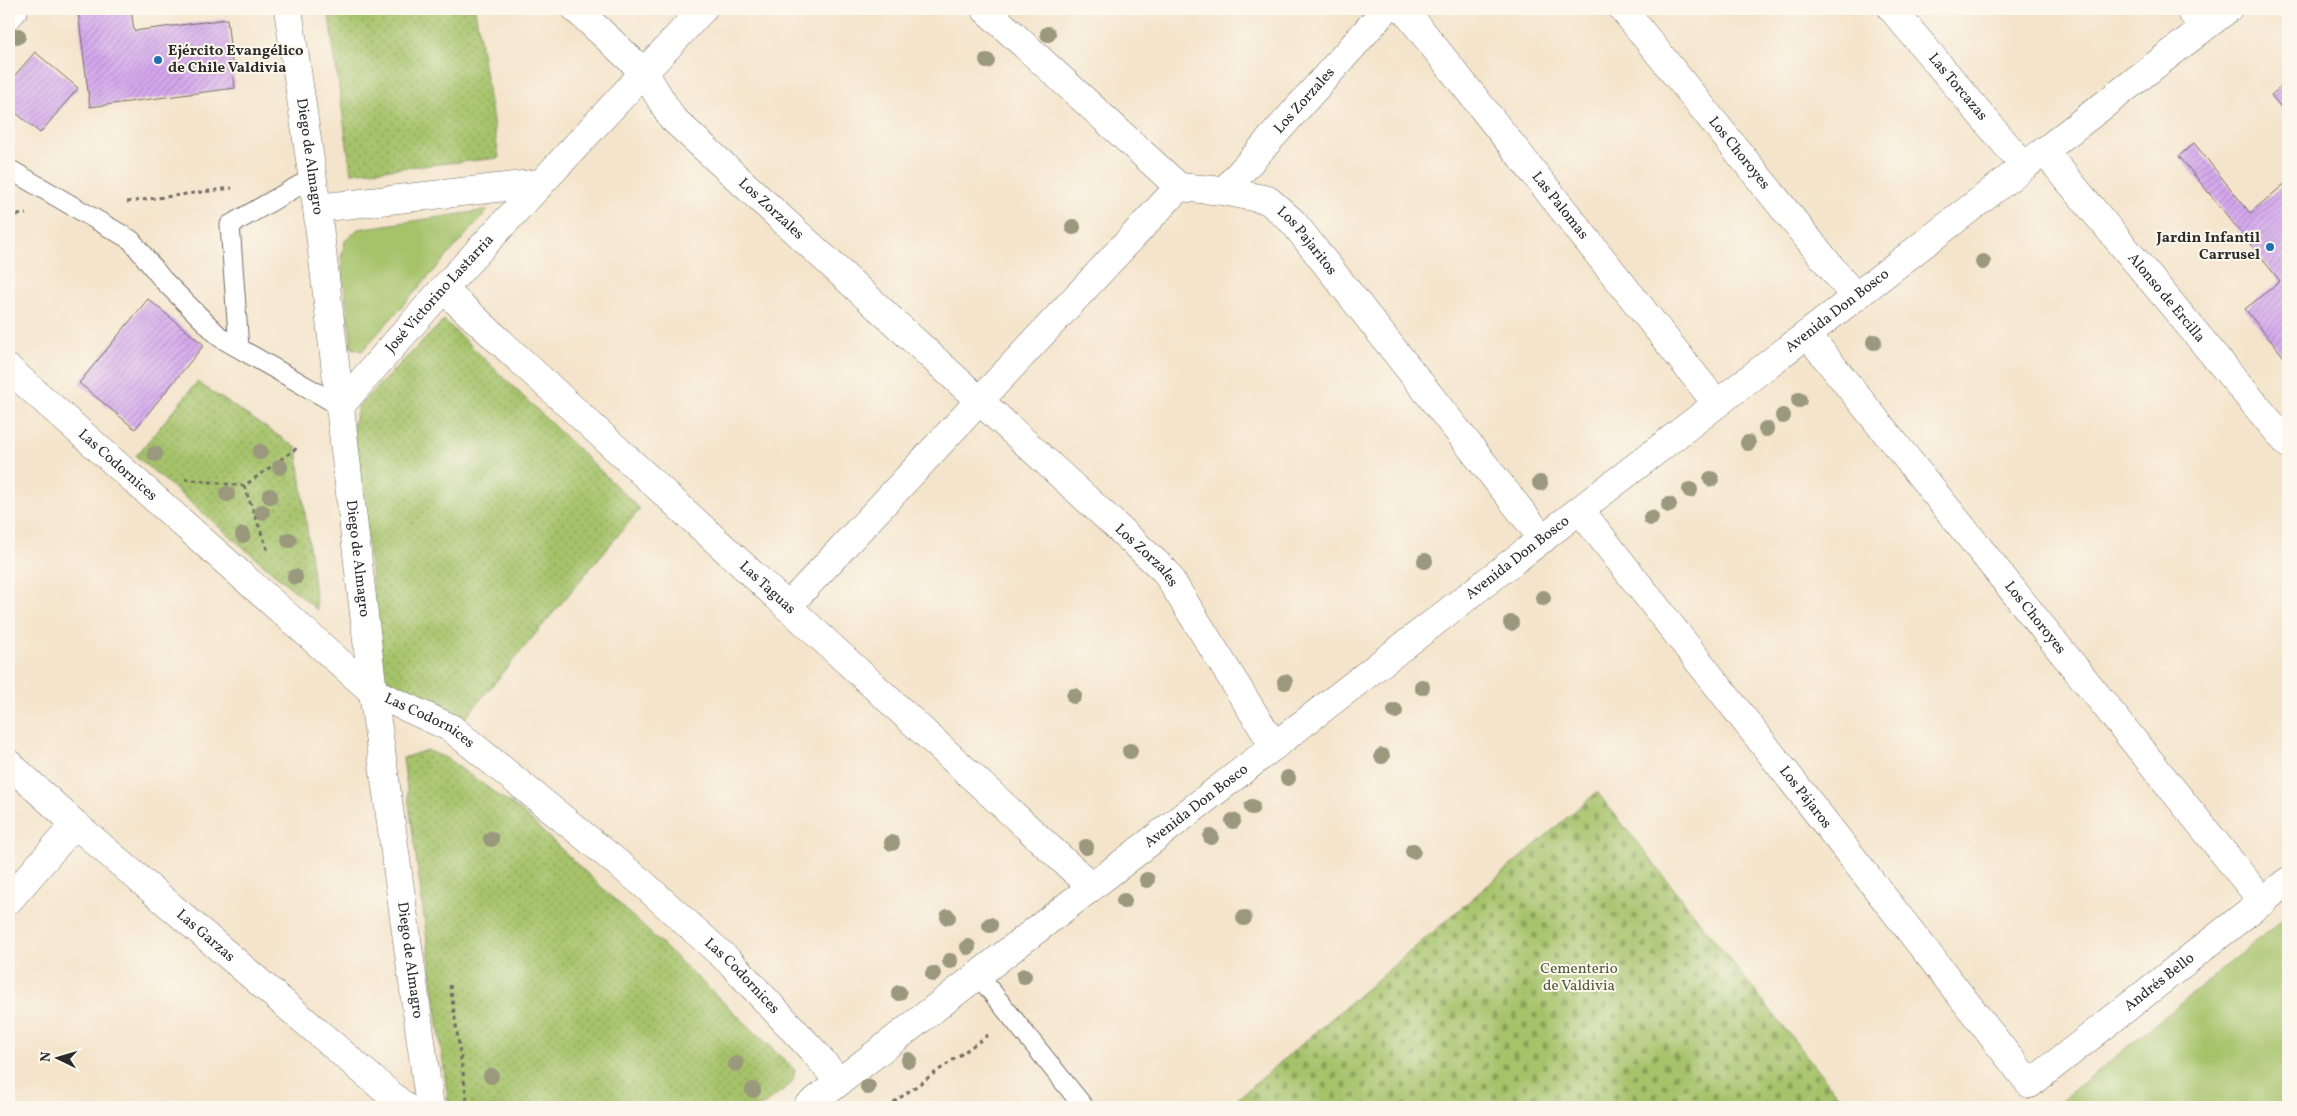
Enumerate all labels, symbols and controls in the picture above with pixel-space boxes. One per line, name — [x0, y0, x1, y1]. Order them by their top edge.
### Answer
place label: Ejército Evangélico de Chile Valdivia — [168, 41, 304, 79]
street label: Las Torcazas — [1923, 49, 1992, 125]
marker: Ejército Evangélico de Chile Valdivia — [152, 54, 164, 66]
street label: Los Zorzales — [1269, 63, 1340, 138]
street label: Diego de Almagro — [291, 97, 328, 216]
street label: Los Choroyes — [1703, 112, 1775, 194]
street label: Las Palomas — [1526, 167, 1593, 244]
street label: Los Zorzales — [733, 173, 809, 245]
street label: Los Pajaritos — [1272, 202, 1342, 280]
place label: Jardin Infantil Carrusel — [2155, 228, 2260, 266]
street label: José Victorino Lastarria — [381, 230, 499, 358]
marker: Jardin Infantil Carrusel — [2264, 241, 2276, 253]
street label: Alonso de Ercilla — [2123, 248, 2210, 347]
street label: Avenida Don Bosco — [1781, 264, 1894, 358]
street label: Las Codornices — [73, 424, 162, 506]
street label: Diego de Almagro — [340, 499, 375, 618]
street label: Avenida Don Bosco — [1461, 511, 1574, 605]
street label: Los Zorzales — [1110, 519, 1183, 591]
street label: Las Taguas — [734, 556, 800, 619]
street label: Los Choroyes — [1999, 577, 2071, 659]
street label: Las Codornices — [381, 688, 479, 753]
street label: Avenida Don Bosco — [1140, 759, 1253, 853]
street label: Los Pájaros — [1774, 761, 1836, 833]
street label: Diego de Almagro — [391, 900, 428, 1020]
street label: Las Garzas — [171, 905, 239, 967]
street label: Las Codornices — [699, 933, 784, 1019]
street label: Andrés Bello — [2120, 948, 2199, 1017]
park label: Cementerio de Valdivia — [1540, 959, 1618, 997]
north arrow — [32, 1034, 82, 1084]
text: N — [37, 1051, 56, 1063]

